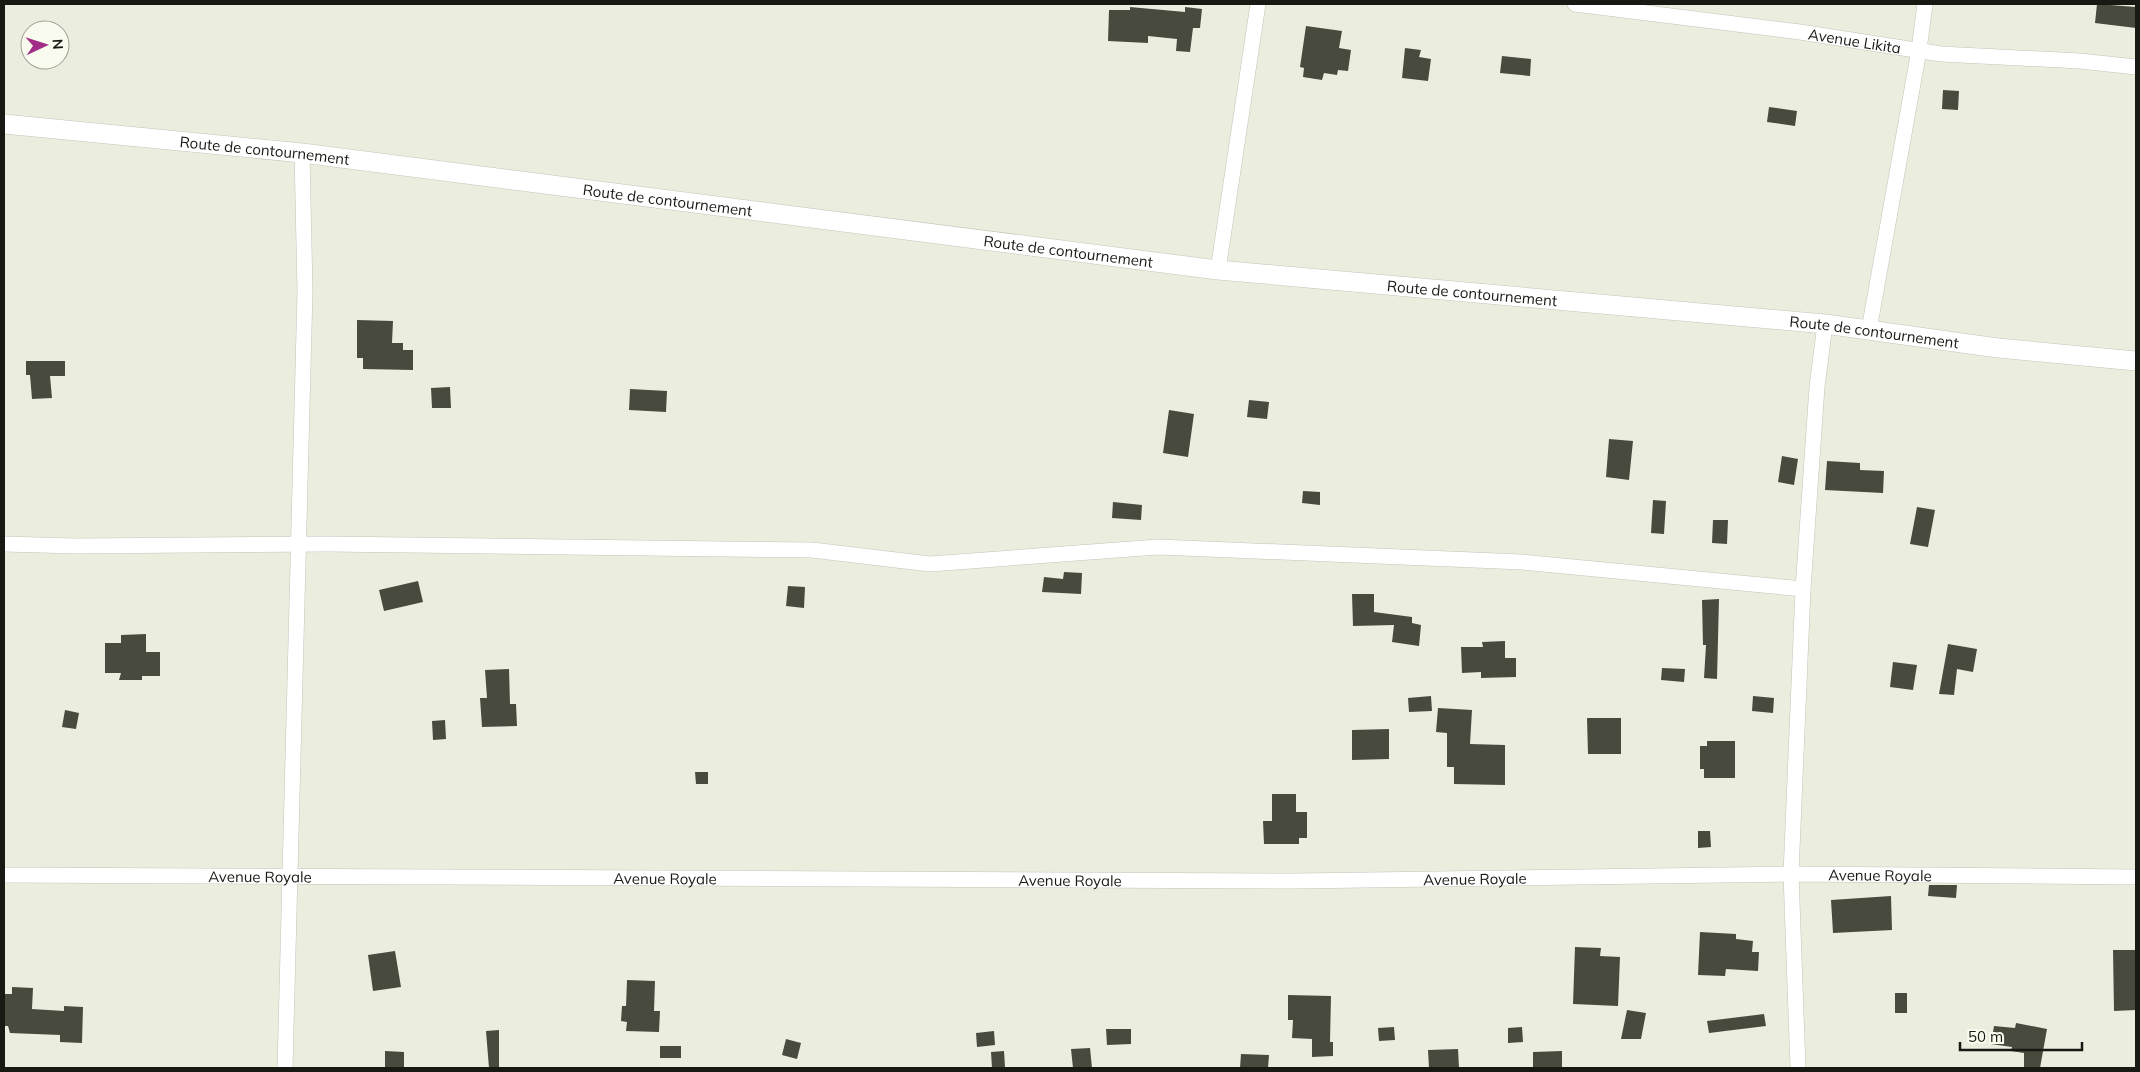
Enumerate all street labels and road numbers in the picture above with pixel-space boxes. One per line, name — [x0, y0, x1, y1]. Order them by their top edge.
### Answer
street label: Avenue Likita — [1807, 24, 1902, 57]
street label: Route de contournement — [179, 132, 351, 169]
street label: Route de contournement — [582, 179, 754, 220]
street label: Route de contournement — [982, 231, 1154, 271]
street label: Route de contournement — [1386, 276, 1558, 310]
street label: Route de contournement — [1789, 311, 1960, 352]
street label: Avenue Royale — [1828, 865, 1932, 885]
street label: Avenue Royale — [208, 866, 312, 886]
street label: Avenue Royale — [613, 868, 717, 888]
street label: Avenue Royale — [1423, 868, 1527, 889]
street label: Avenue Royale — [1018, 870, 1122, 890]

